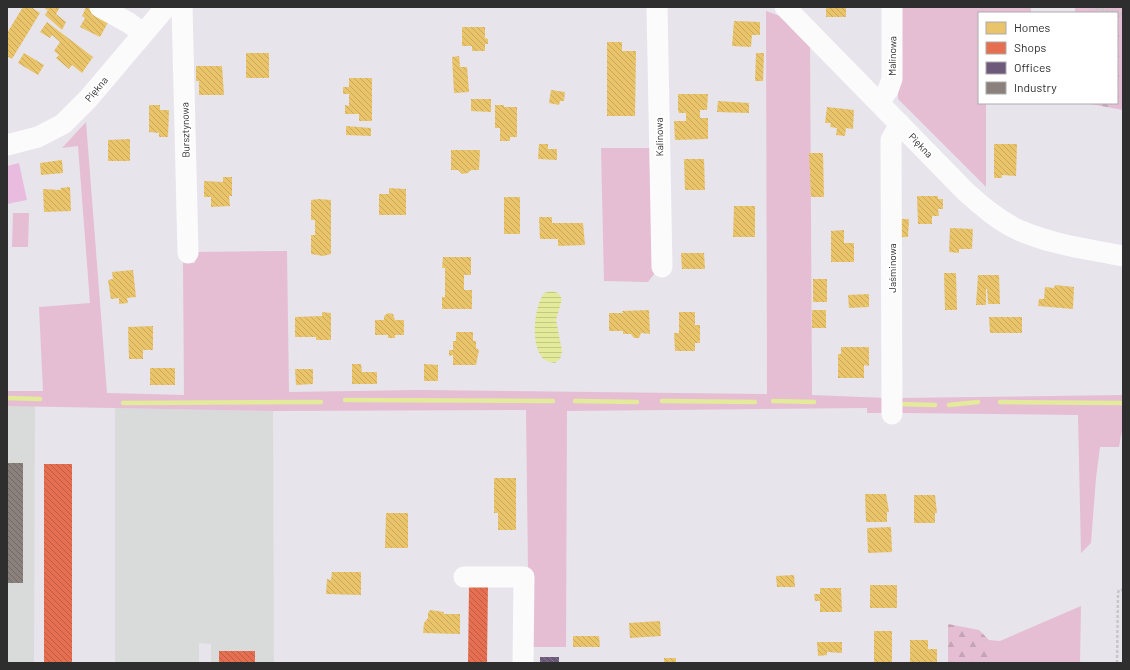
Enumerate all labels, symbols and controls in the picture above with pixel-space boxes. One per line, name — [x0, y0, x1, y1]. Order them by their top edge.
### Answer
legend — [978, 12, 1118, 104]
text: Homes — [1014, 20, 1051, 34]
street label: Malinowa — [886, 36, 898, 76]
text: Shops — [1014, 40, 1047, 54]
text: Offices — [1014, 60, 1051, 74]
street label: Piękna — [82, 74, 110, 104]
text: Industry — [1014, 80, 1057, 94]
street label: Bursztynowa — [179, 102, 191, 158]
street label: Kalinowa — [653, 117, 665, 157]
street label: Piękna — [907, 130, 935, 160]
street label: Jaśminowa — [886, 243, 898, 293]

